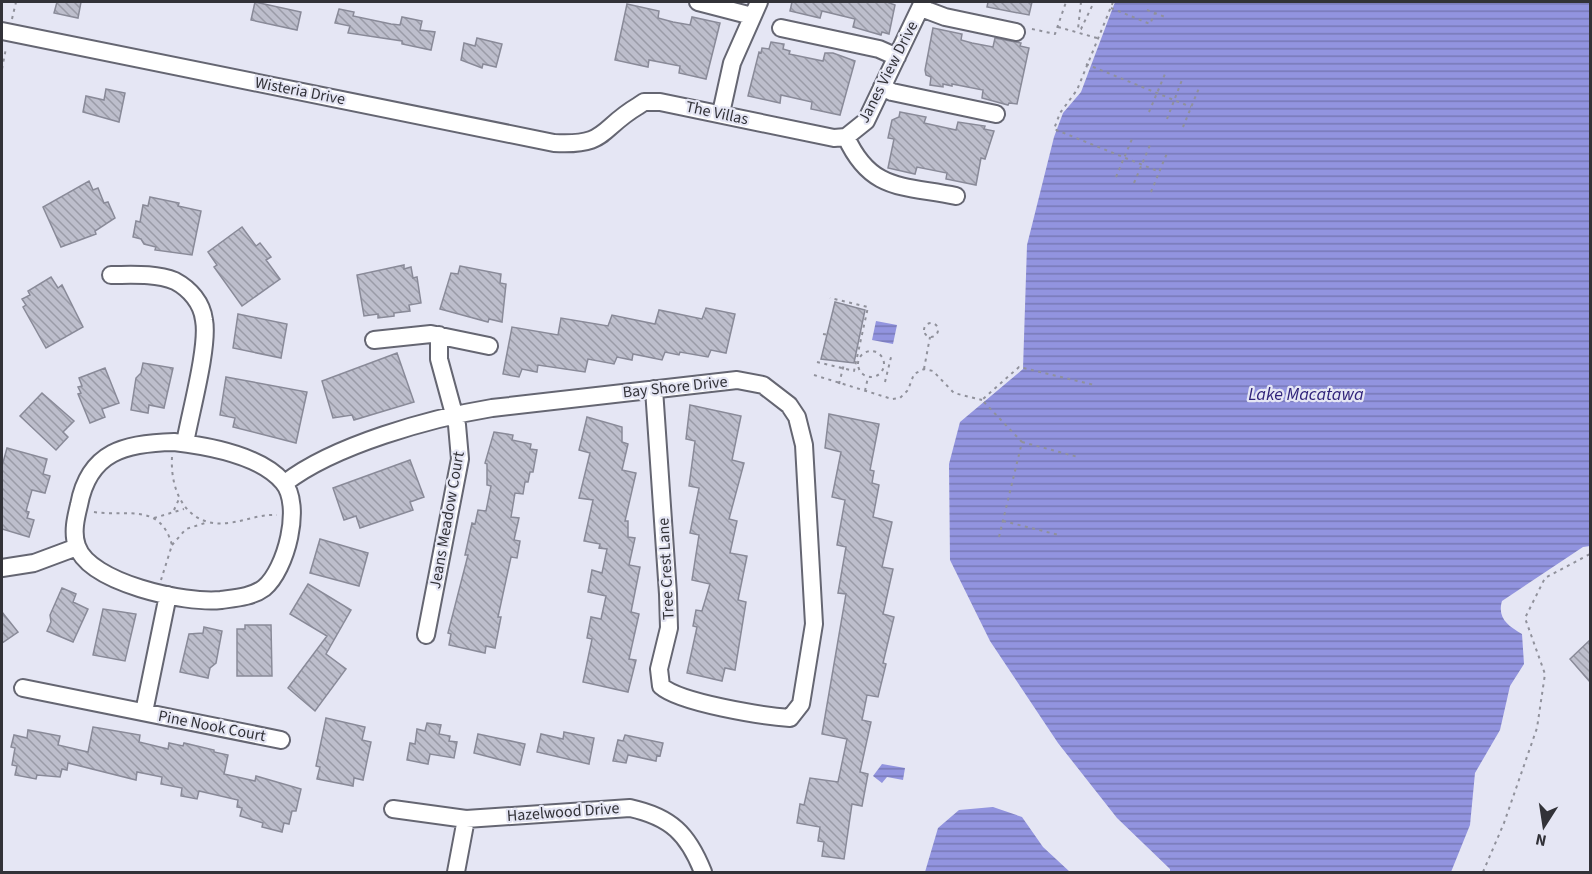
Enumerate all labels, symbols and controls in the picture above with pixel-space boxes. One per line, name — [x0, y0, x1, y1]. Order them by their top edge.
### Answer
street label: Janes View Drive — [853, 17, 923, 127]
street label: Wisteria Drive — [253, 71, 347, 111]
street label: The Villas — [684, 96, 751, 130]
street label: Bay Shore Drive — [621, 371, 729, 403]
water label: Lake Macatawa — [1248, 382, 1364, 407]
street label: Jeans Meadow Court — [424, 449, 470, 590]
street label: Tree Crest Lane — [652, 517, 680, 621]
street label: Pine Nook Court — [156, 705, 268, 747]
north arrow — [1514, 796, 1574, 856]
street label: Hazelwood Drive — [506, 797, 620, 827]
text: N — [1534, 828, 1549, 852]

